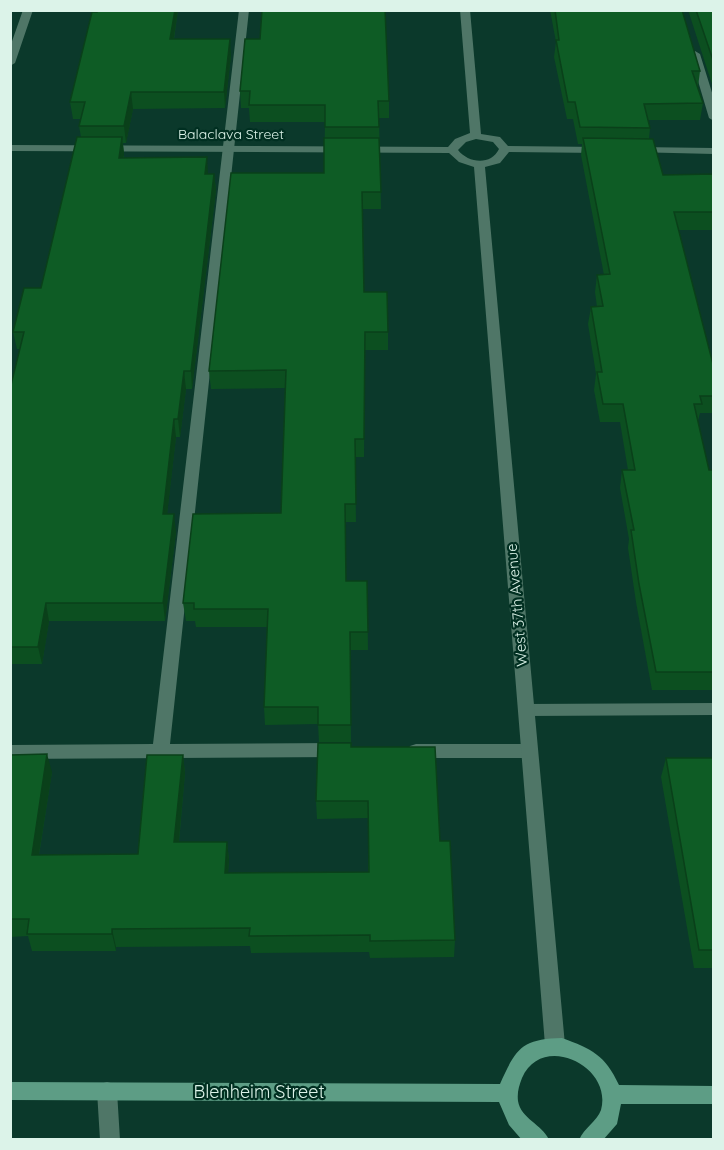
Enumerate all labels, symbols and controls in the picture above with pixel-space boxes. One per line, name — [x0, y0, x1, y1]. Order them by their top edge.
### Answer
street label: Balaclava Street — [178, 125, 284, 143]
street label: West 37th Avenue — [502, 543, 531, 667]
street label: Blenheim Street — [194, 1080, 324, 1103]

